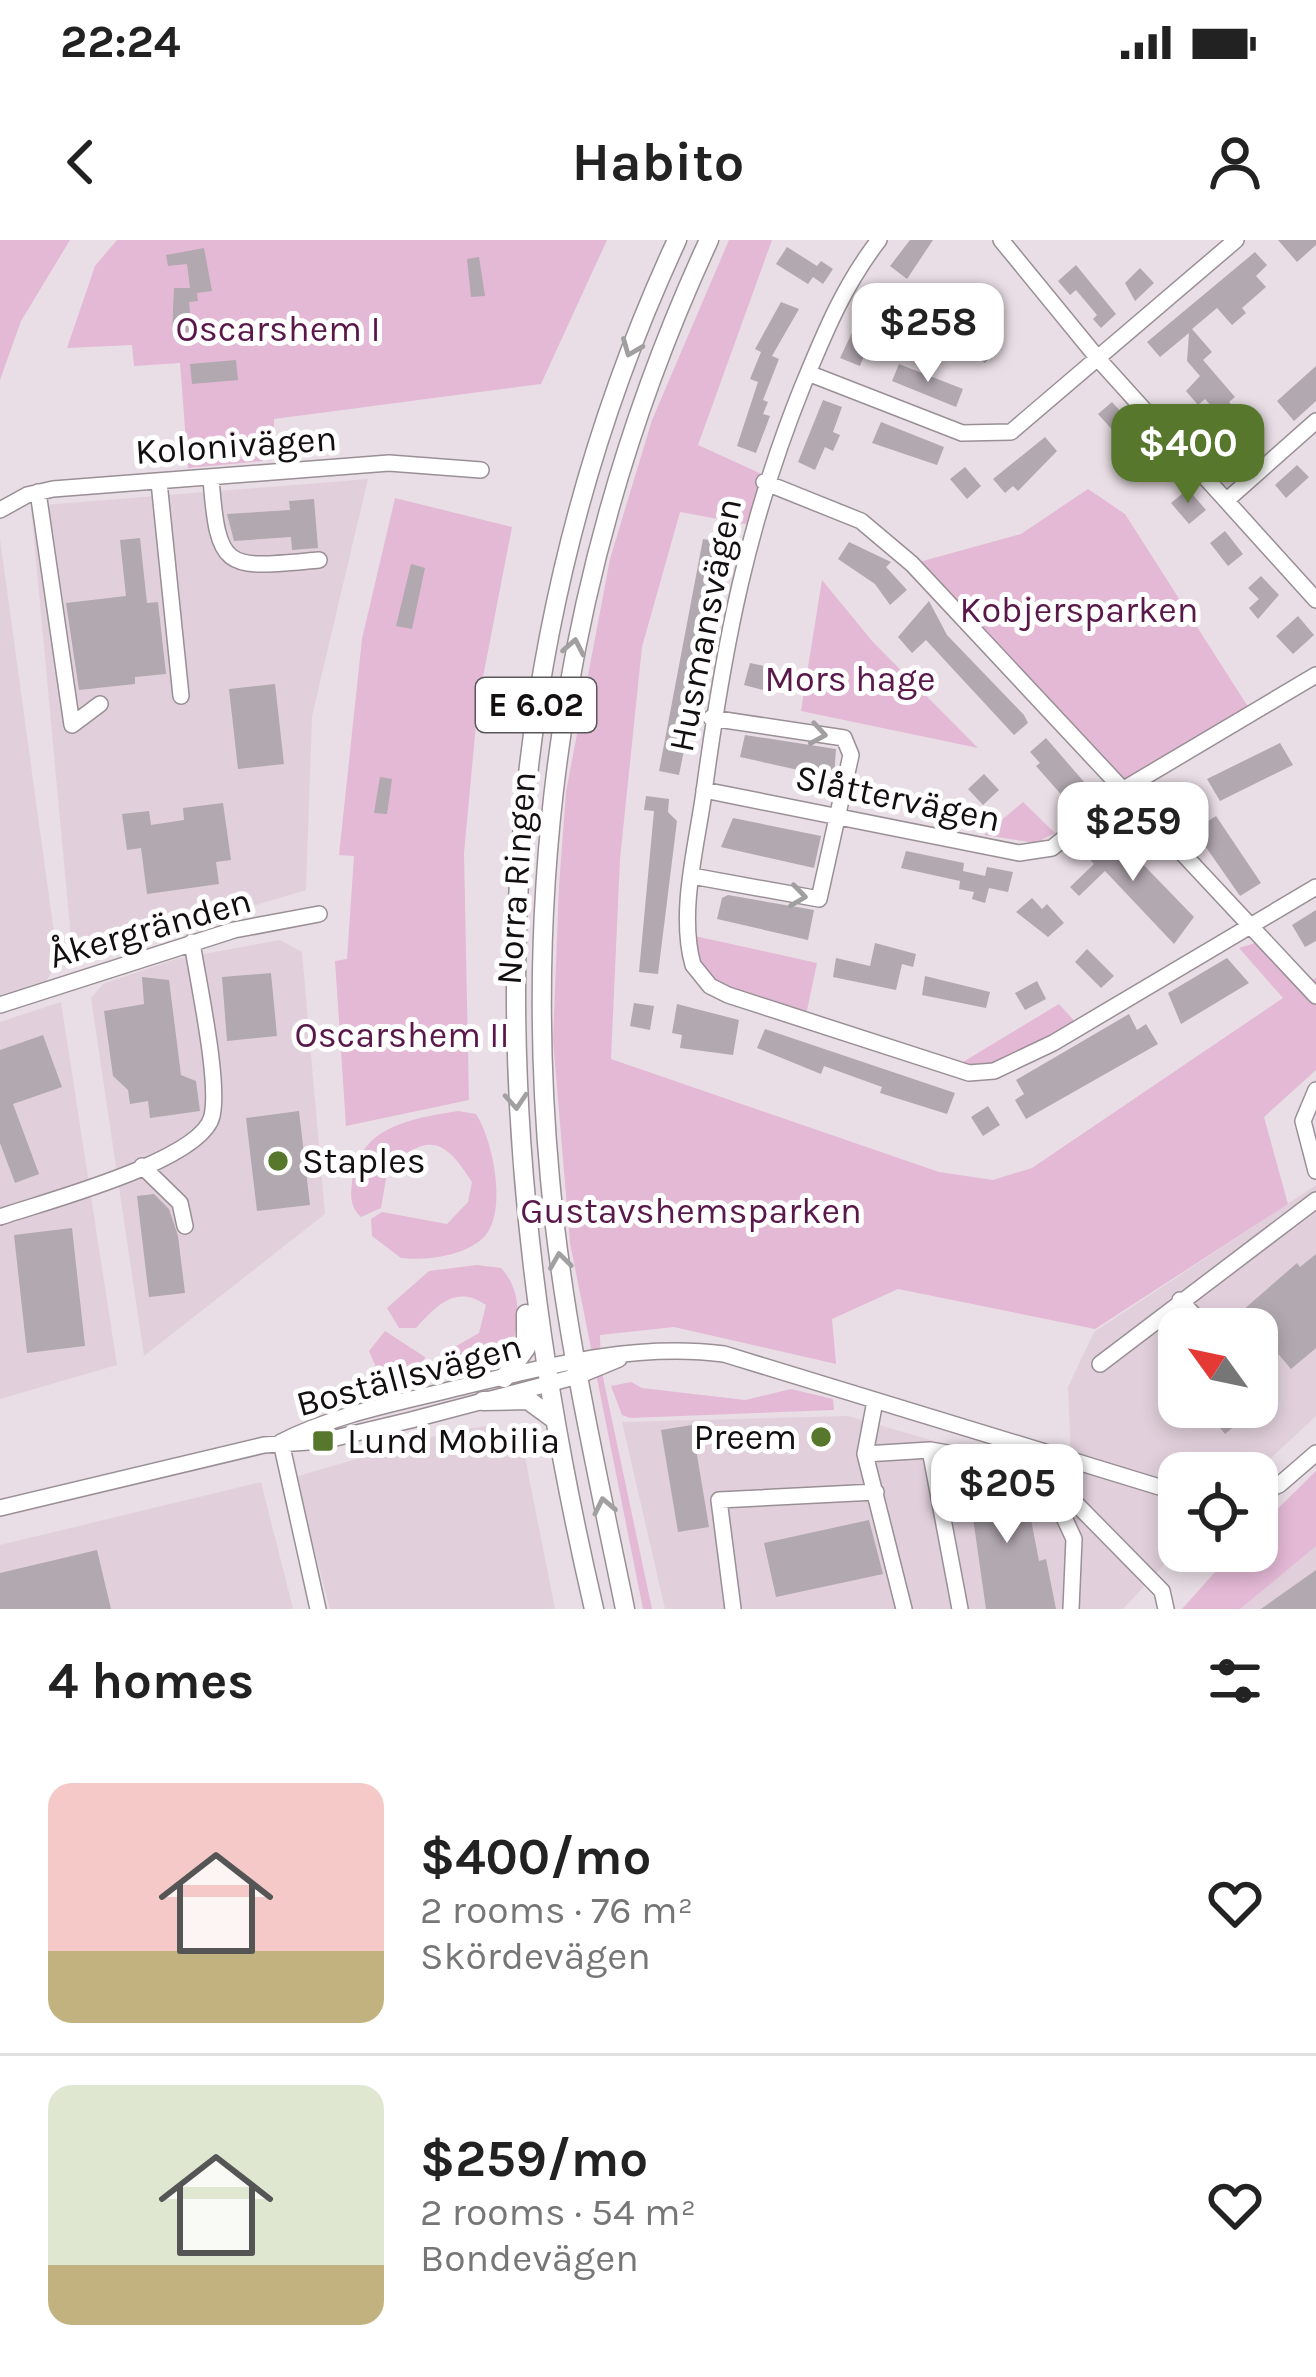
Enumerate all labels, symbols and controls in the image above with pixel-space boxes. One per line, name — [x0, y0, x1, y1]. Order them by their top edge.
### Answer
text: 22:24 — [60, 16, 181, 68]
icon: back — [48, 129, 114, 195]
icon: person — [1202, 129, 1268, 195]
text: Habito — [572, 130, 744, 194]
pin: $258 — [857, 283, 999, 385]
text: $258 — [879, 299, 977, 345]
park label: Oscarshem I — [175, 308, 381, 350]
one-way arrow — [621, 336, 645, 357]
pin: $400 — [1117, 404, 1259, 506]
street label: Kolonivägen — [134, 417, 338, 473]
text: $400 — [1138, 420, 1238, 466]
street label: Husmansvägen — [660, 495, 750, 755]
park label: Kobjersparken — [960, 589, 1198, 631]
one-way arrow — [561, 638, 586, 658]
park label: Mors hage — [765, 658, 936, 700]
road number: E 6.02 — [476, 678, 596, 732]
one-way arrow — [808, 721, 828, 746]
street label: Slåttervägen — [792, 756, 1004, 840]
street label: Norra Ringen — [488, 770, 544, 986]
pin: $259 — [1062, 782, 1204, 884]
text: $259 — [1085, 798, 1181, 844]
street label: Åkergränden — [44, 879, 256, 977]
one-way arrow — [788, 882, 807, 908]
park label: Oscarshem II — [294, 1014, 510, 1056]
one-way arrow — [502, 1092, 528, 1111]
place label: Staples — [302, 1140, 426, 1182]
marker: Staples — [265, 1148, 291, 1174]
park label: Gustavshemsparken — [520, 1190, 862, 1232]
one-way arrow — [548, 1252, 574, 1271]
north arrow — [1158, 1308, 1278, 1428]
map controls — [1158, 1308, 1278, 1572]
street label: Boställsvägen — [292, 1325, 526, 1425]
place label: Preem — [693, 1416, 797, 1458]
place label: Lund Mobilia — [347, 1420, 560, 1462]
marker: Preem — [808, 1424, 834, 1450]
marker: Lund Mobilia — [310, 1428, 336, 1454]
pin: $205 — [936, 1444, 1078, 1546]
button: locate — [1158, 1452, 1278, 1572]
text: $205 — [958, 1460, 1056, 1506]
one-way arrow — [592, 1497, 617, 1517]
icon: filters — [1202, 1648, 1268, 1714]
text: 4 homes — [48, 1651, 254, 1711]
text: $400/mo — [420, 1827, 651, 1887]
icon: home — [144, 1831, 288, 1975]
icon: heart — [1202, 1870, 1268, 1936]
text: 2 rooms · 76 m² — [420, 1887, 693, 1933]
text: Skördevägen — [420, 1933, 651, 1979]
text: $259/mo — [420, 2129, 648, 2189]
icon: home — [144, 2133, 288, 2277]
icon: heart — [1202, 2172, 1268, 2238]
text: 2 rooms · 54 m² — [420, 2189, 696, 2235]
text: Bondevägen — [420, 2235, 639, 2281]

